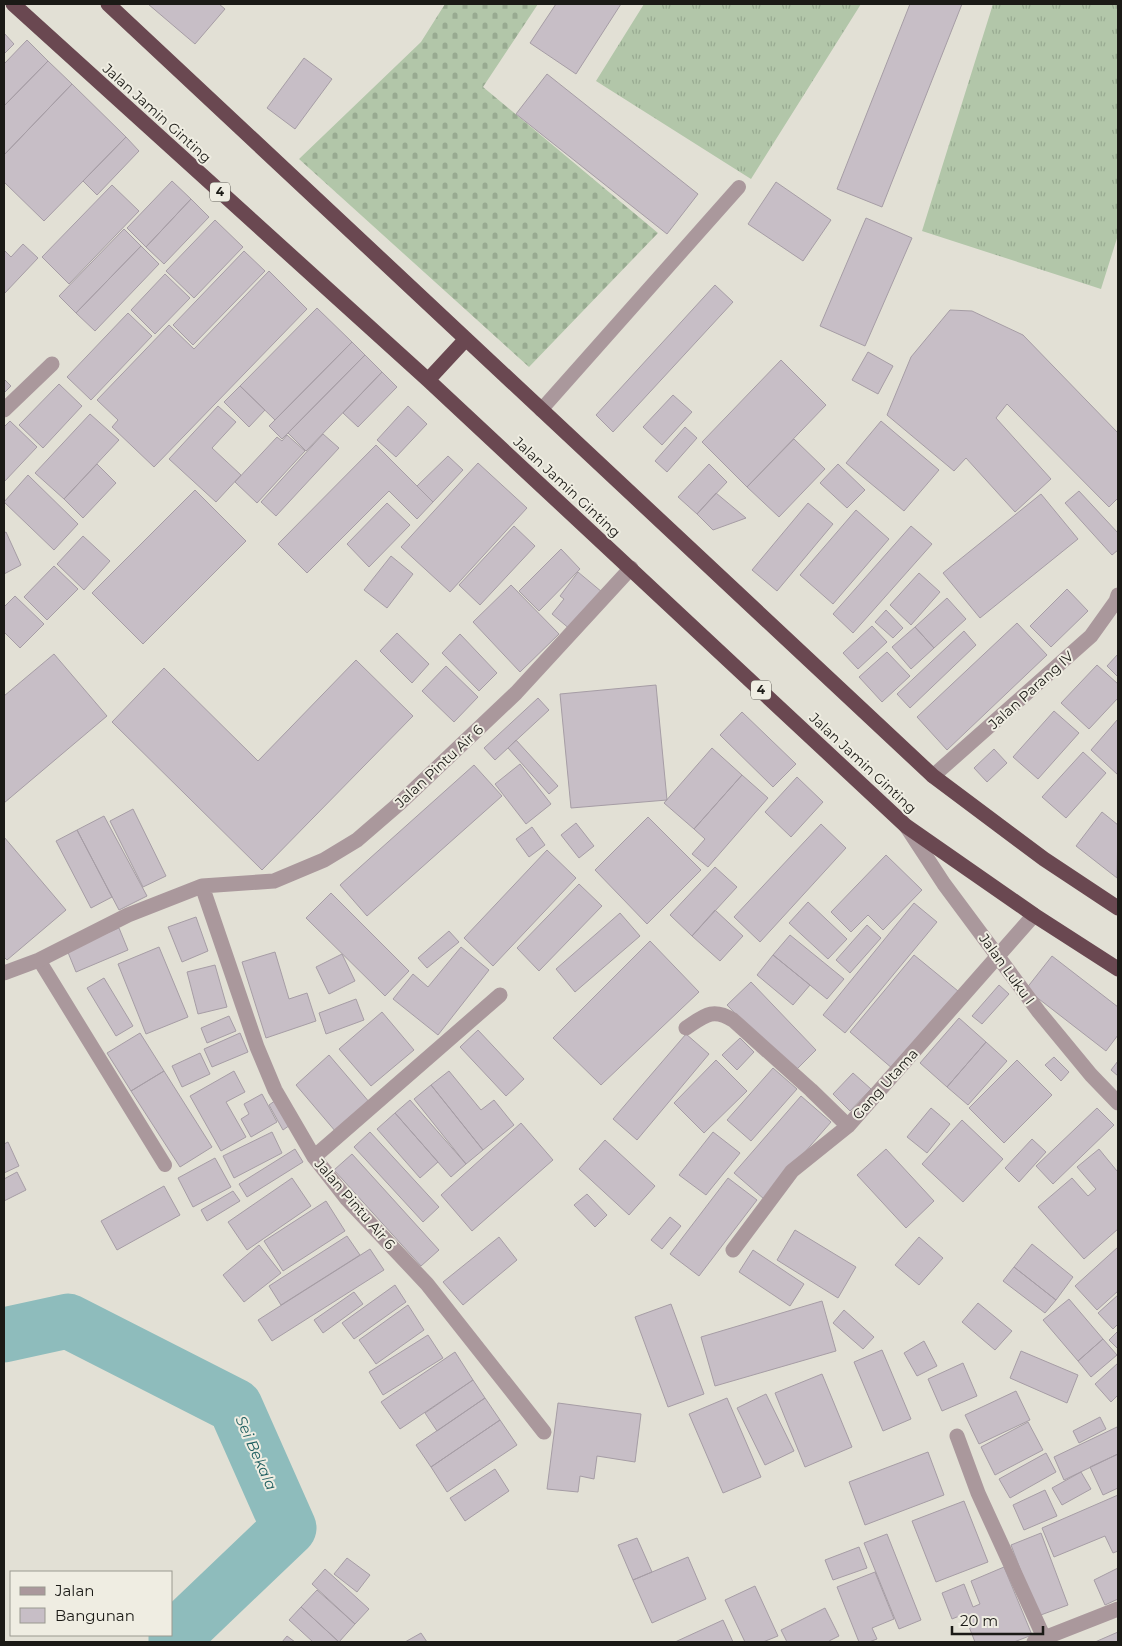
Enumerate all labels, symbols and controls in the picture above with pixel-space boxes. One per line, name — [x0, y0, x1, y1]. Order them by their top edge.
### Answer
street label: Jalan Jamin Ginting — [98, 59, 215, 167]
road number: 4 — [210, 182, 230, 202]
street label: Jalan Jamin Ginting — [509, 432, 624, 541]
street label: Jalan Parang IV — [984, 647, 1077, 734]
road number: 4 — [751, 680, 771, 700]
street label: Jalan Jamin Ginting — [805, 708, 920, 817]
street label: Jalan Pintu Air 6 — [390, 720, 487, 812]
street label: Jalan Luku I — [975, 929, 1039, 1008]
street label: Gang Utama — [848, 1045, 922, 1123]
street label: Jalan Pintu Air 6 — [310, 1154, 400, 1253]
water label: Sei Bekala — [232, 1413, 281, 1493]
legend — [10, 1571, 172, 1636]
text: Jalan — [54, 1581, 94, 1600]
scale bar — [952, 1604, 1043, 1636]
text: Bangunan — [55, 1606, 135, 1625]
text: 20 m — [960, 1611, 998, 1630]

